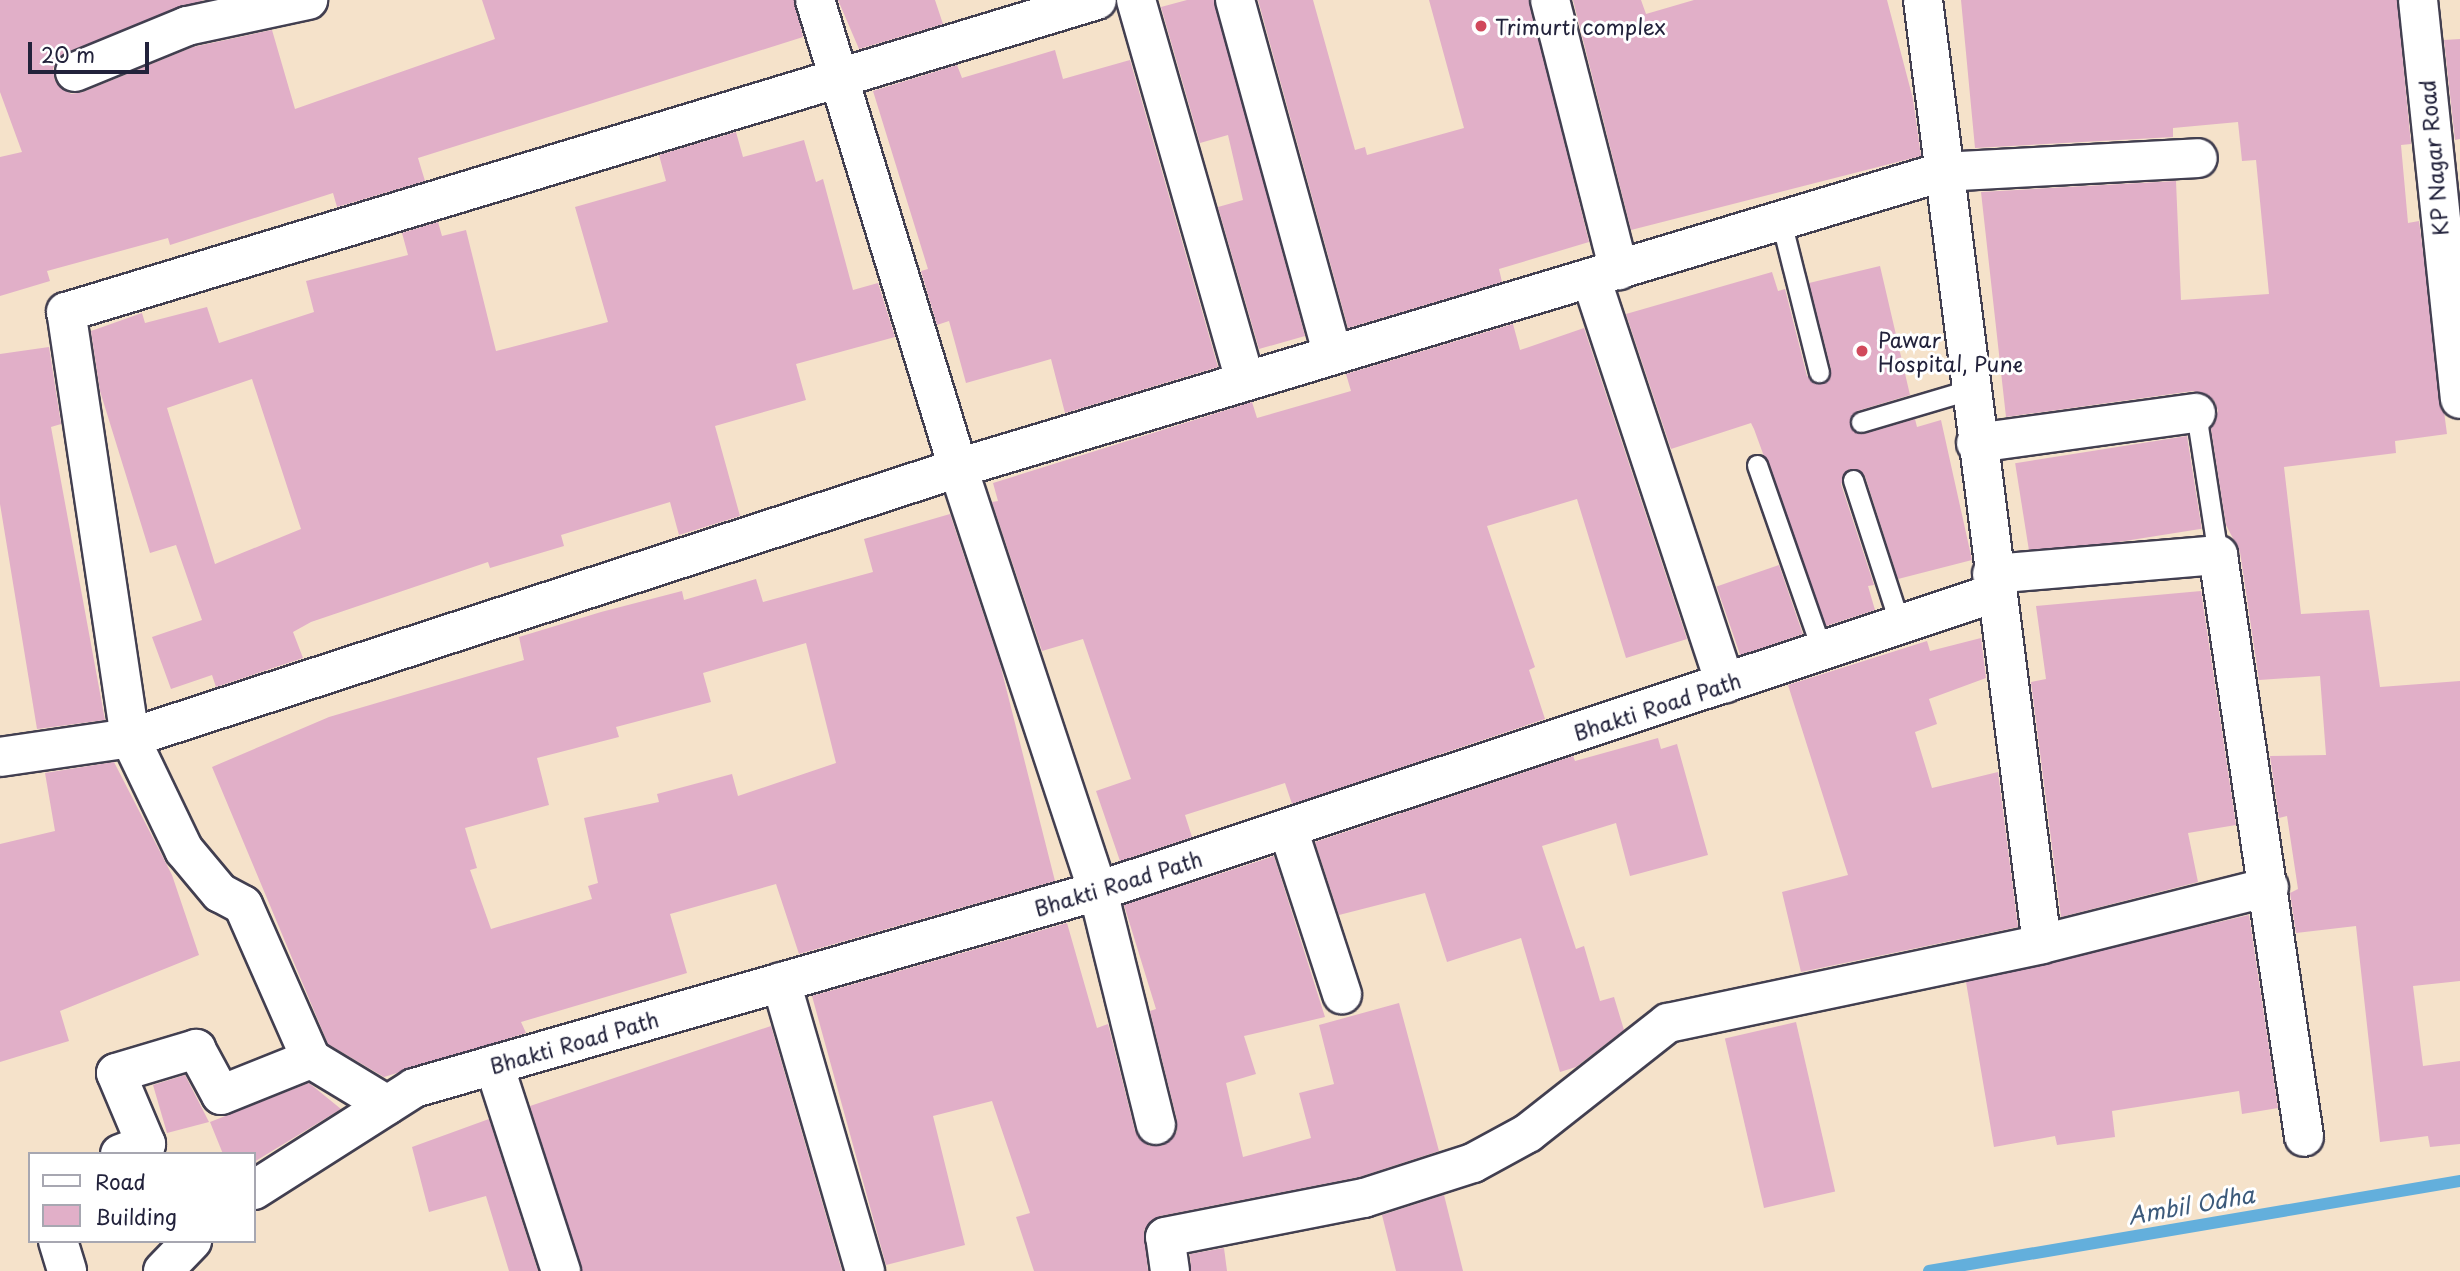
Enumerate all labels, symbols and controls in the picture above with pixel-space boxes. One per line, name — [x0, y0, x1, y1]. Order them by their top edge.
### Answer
place label: Trimurti complex — [1495, 13, 1667, 39]
marker: Trimurti complex — [1473, 18, 1489, 34]
scale bar — [32, 28, 152, 72]
text: 20 m — [41, 38, 95, 70]
street label: KP Nagar Road — [2414, 79, 2452, 237]
place label: Pawar Hospital, Pune — [1878, 326, 2024, 376]
marker: Pawar Hospital, Pune — [1852, 341, 1872, 361]
street label: Bhakti Road Path — [1569, 667, 1745, 745]
street label: Bhakti Road Path — [1030, 845, 1206, 921]
street label: Bhakti Road Path — [486, 1006, 662, 1078]
legend — [28, 1152, 256, 1243]
text: Road — [95, 1165, 146, 1197]
water label: Ambil Odha — [2125, 1180, 2257, 1230]
text: Building — [95, 1200, 177, 1232]

